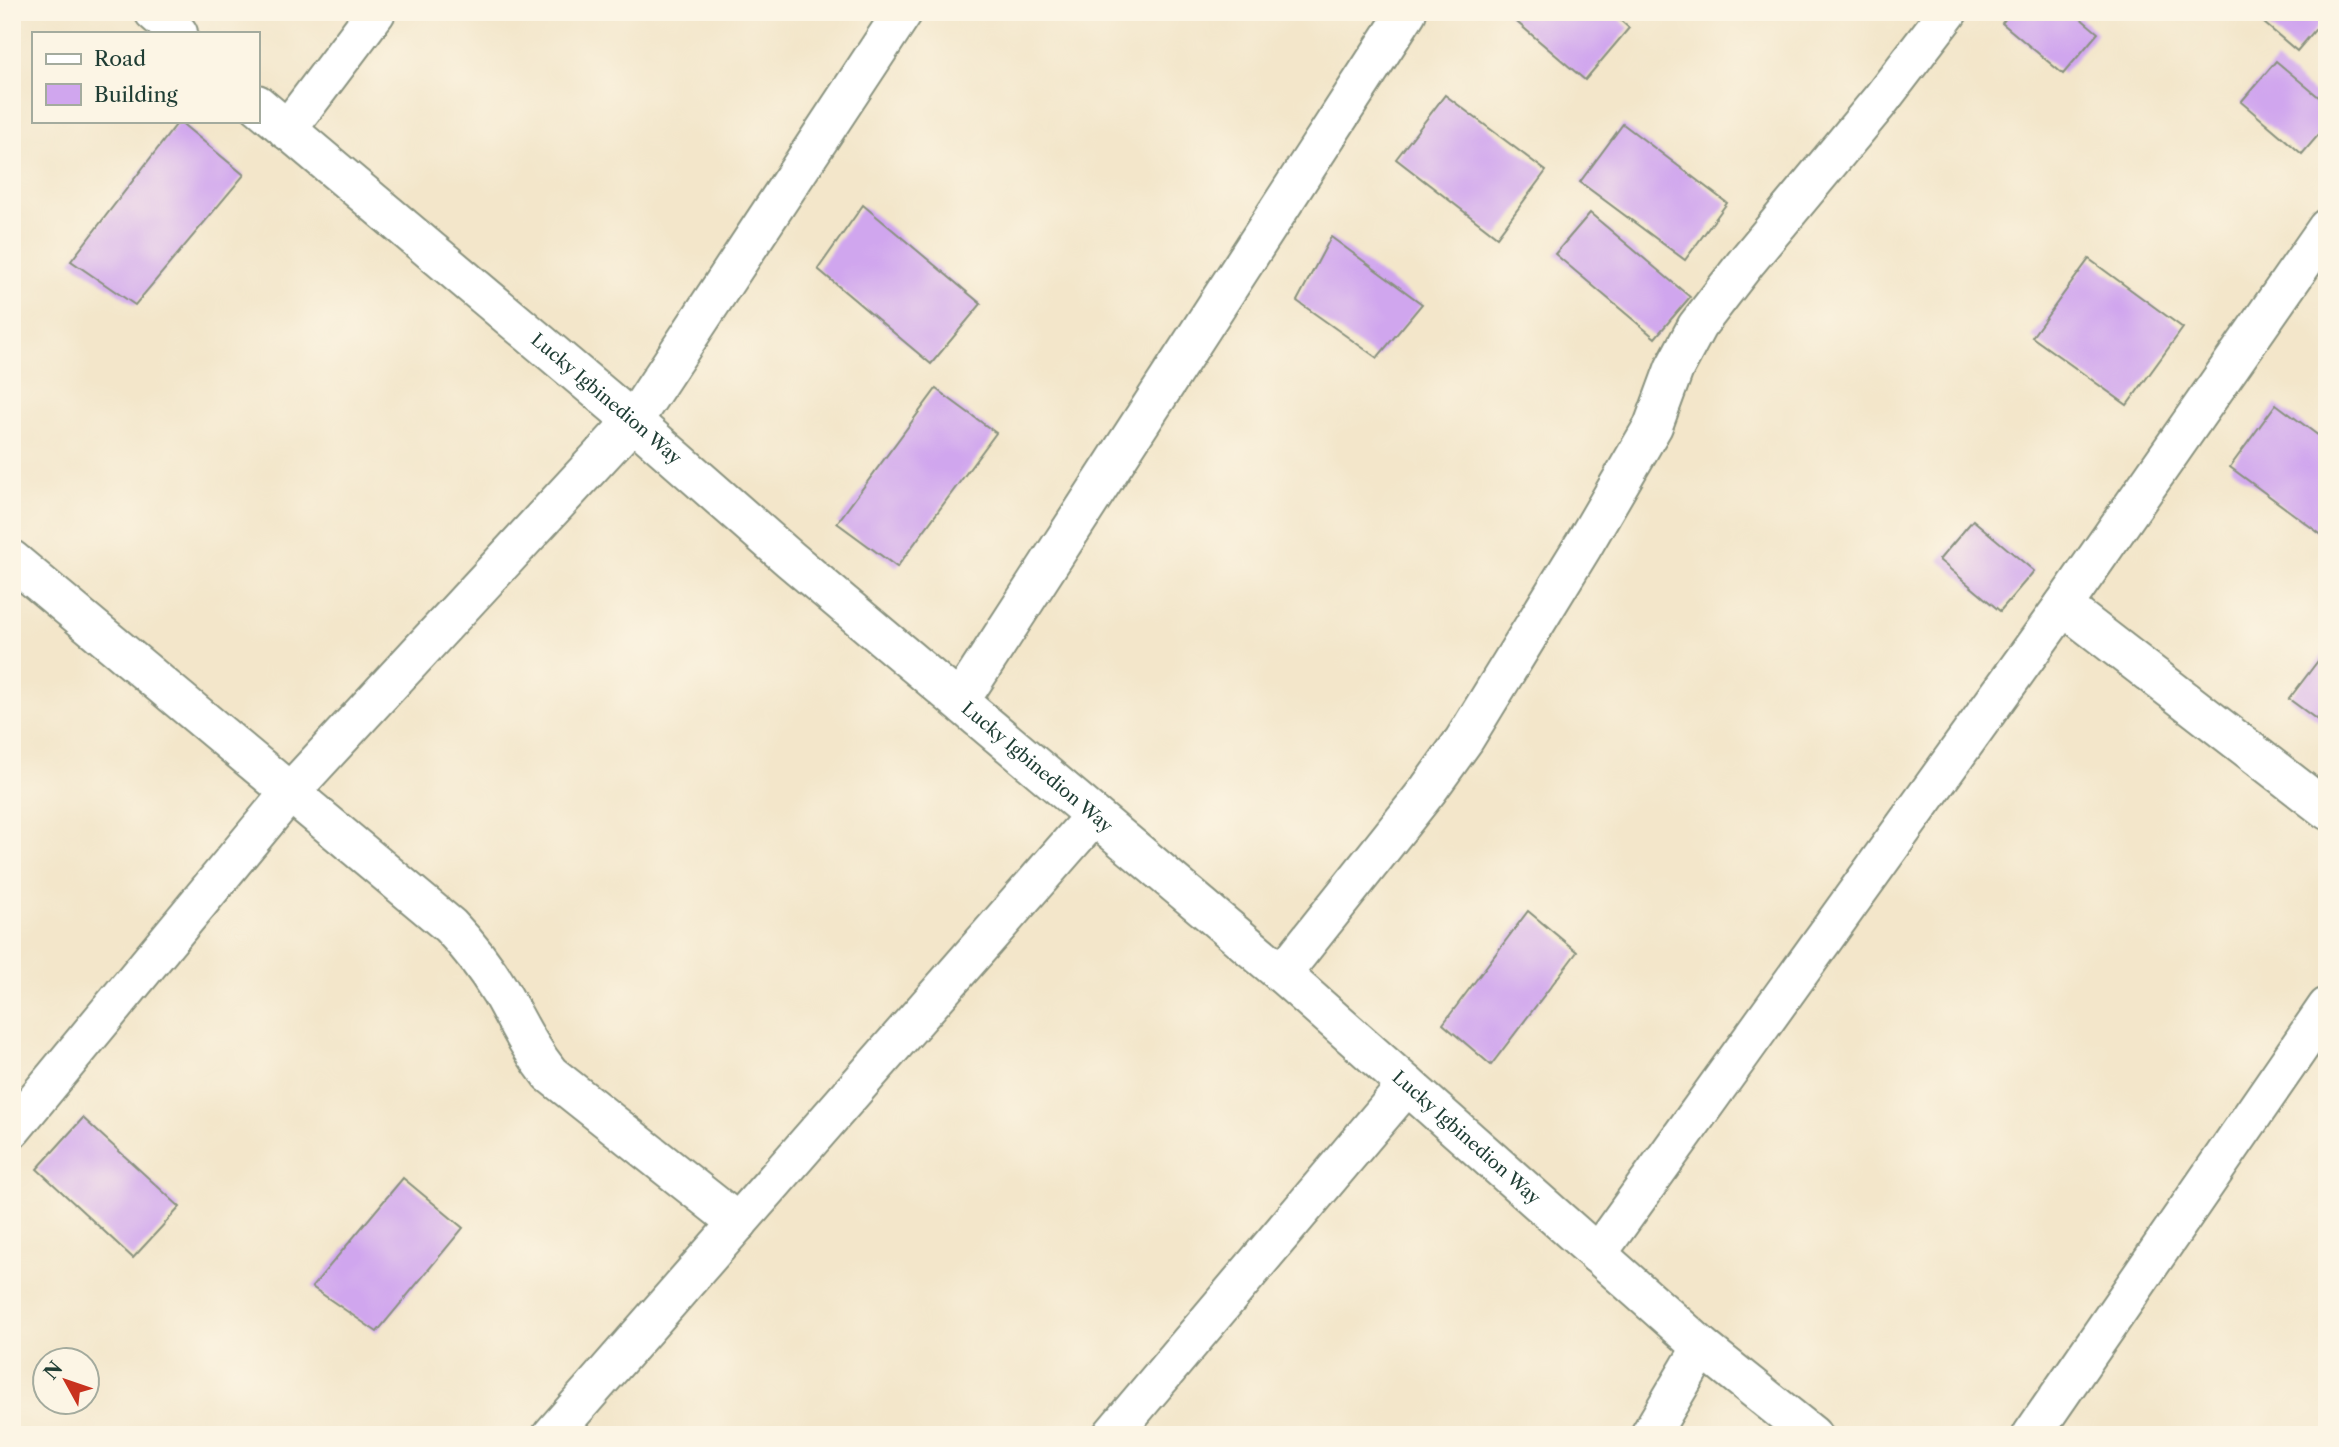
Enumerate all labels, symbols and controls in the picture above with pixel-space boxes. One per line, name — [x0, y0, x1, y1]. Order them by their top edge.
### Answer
legend — [32, 32, 259, 122]
text: Road — [94, 46, 146, 71]
text: Building — [94, 82, 179, 107]
street label: Lucky Igbinedion Way — [526, 329, 686, 470]
street label: Lucky Igbinedion Way — [957, 698, 1118, 838]
street label: Lucky Igbinedion Way — [1388, 1066, 1546, 1210]
north arrow — [32, 1346, 102, 1416]
text: N — [39, 1357, 67, 1384]

